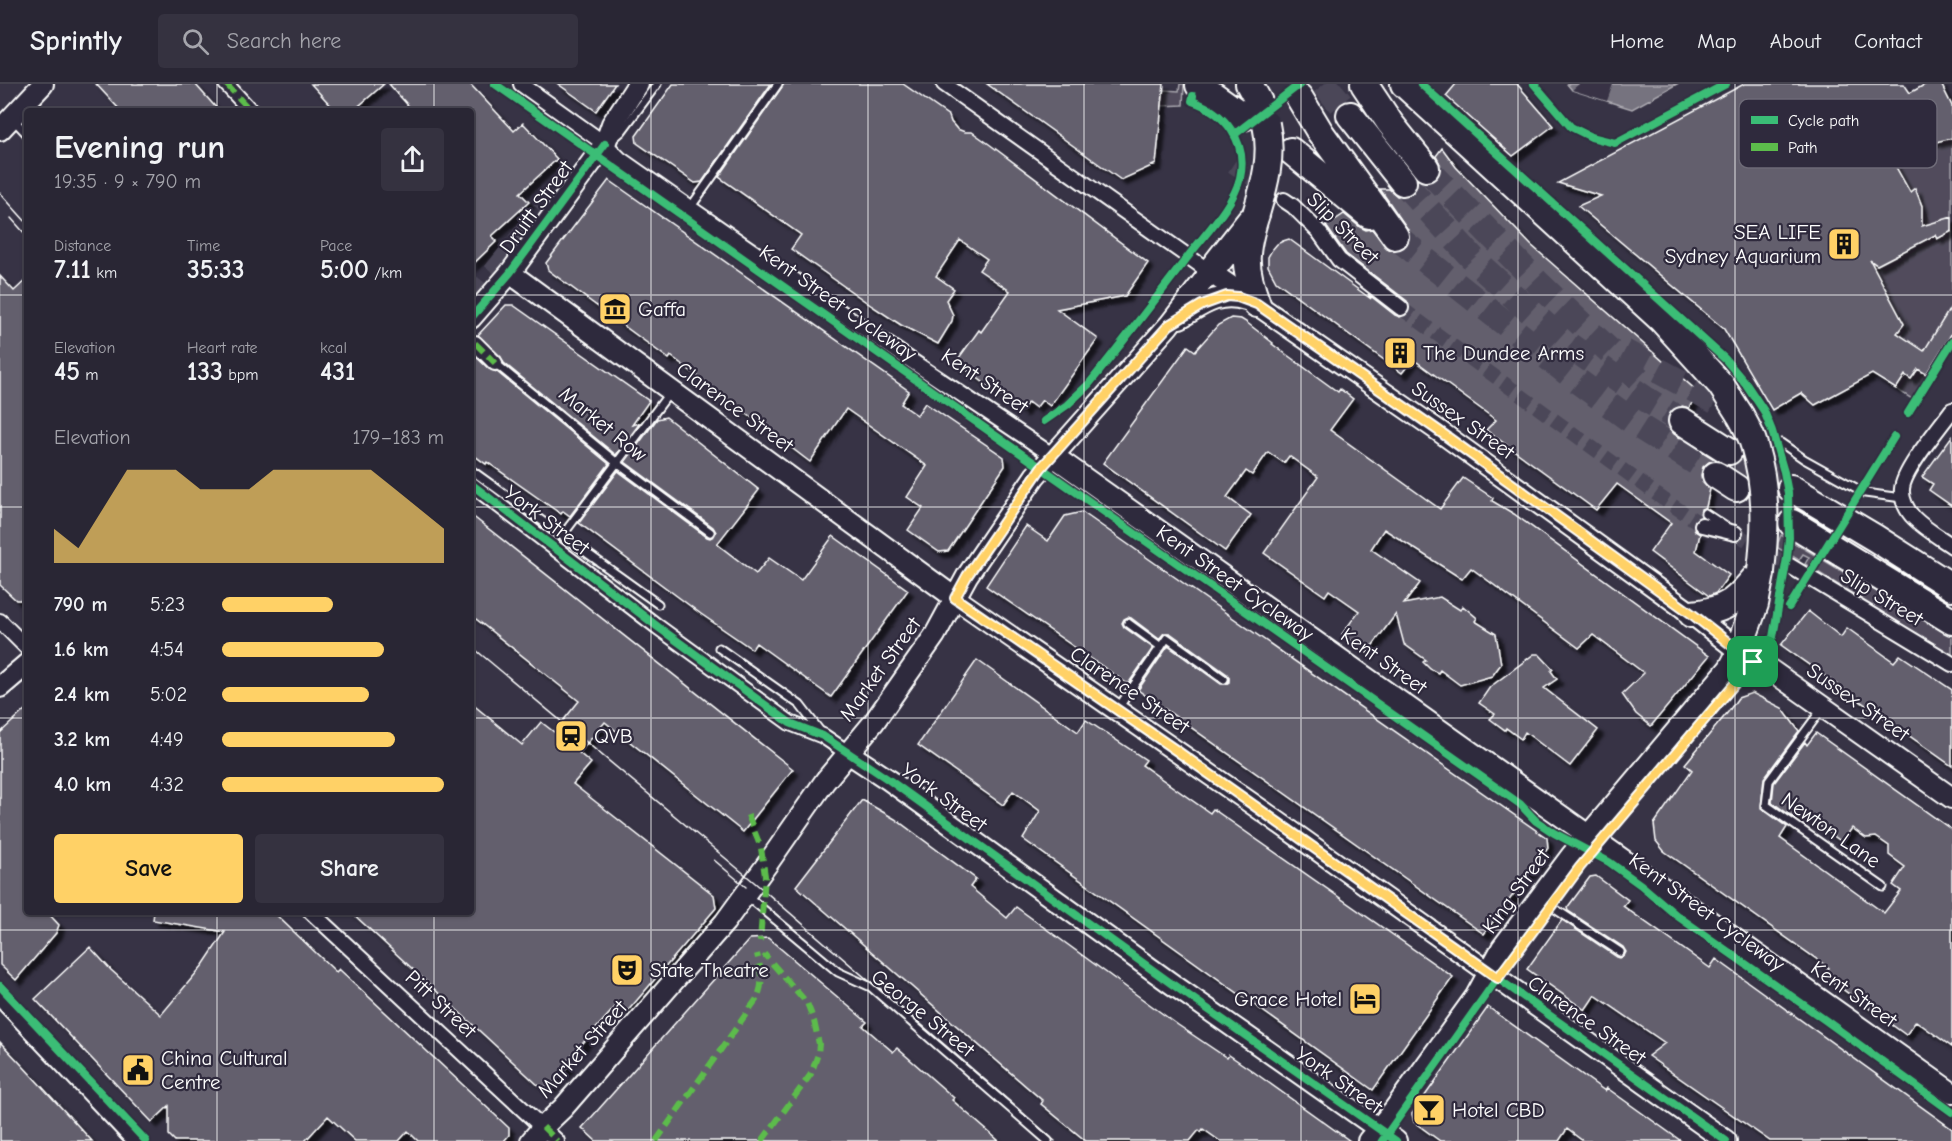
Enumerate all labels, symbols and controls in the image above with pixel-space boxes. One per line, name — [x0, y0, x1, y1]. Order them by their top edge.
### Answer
search box — [158, 14, 578, 68]
text: Sprintly — [30, 25, 122, 57]
icon: search — [179, 25, 212, 58]
text: Search here — [227, 28, 341, 54]
text: Home — [1610, 29, 1664, 53]
text: Map — [1697, 29, 1737, 53]
text: About — [1770, 29, 1821, 53]
text: Contact — [1854, 29, 1922, 53]
legend — [1739, 99, 1937, 168]
text: Cycle path — [1788, 112, 1859, 130]
text: Evening run — [54, 128, 225, 166]
button: share — [381, 128, 444, 191]
text: Path — [1788, 139, 1818, 157]
street label: Druitt Street — [494, 155, 578, 258]
text: 19:35 · 9 × 790 m — [54, 170, 201, 193]
street label: Slip Street — [1302, 187, 1385, 270]
place label: SEA LIFE Sydney Aquarium — [1665, 220, 1821, 268]
building icon: SEA LIFE Sydney Aquarium — [1826, 226, 1862, 262]
text: Distance — [54, 237, 111, 255]
text: Time — [187, 237, 220, 255]
text: Pace — [320, 237, 352, 255]
street label: Kent Street Cycleway — [755, 240, 922, 367]
text: 7.11 — [54, 255, 91, 285]
text: 35:33 — [187, 255, 245, 285]
text: 5:00 — [320, 255, 369, 285]
text: km — [91, 264, 117, 282]
text: /km — [369, 264, 402, 282]
museum icon: Gaffa — [597, 291, 633, 327]
place label: Gaffa — [638, 297, 686, 321]
building icon: The Dundee Arms — [1382, 335, 1418, 371]
text: Elevation — [54, 339, 115, 357]
text: Heart rate — [187, 339, 258, 357]
text: kcal — [320, 339, 347, 357]
place label: The Dundee Arms — [1423, 341, 1584, 365]
street label: Kent Street — [937, 343, 1034, 419]
text: 45 — [54, 357, 80, 387]
text: 133 — [187, 357, 223, 387]
text: 431 — [320, 357, 355, 387]
street label: Clarence Street — [672, 357, 799, 458]
text: m — [80, 366, 99, 384]
text: bpm — [223, 366, 259, 384]
street label: Sussex Street — [1407, 376, 1520, 465]
street label: Market Row — [554, 381, 652, 467]
text: Elevation — [54, 426, 131, 449]
text: 179–183 m — [353, 426, 444, 449]
street label: York Street — [500, 480, 595, 560]
street label: Kent Street Cycleway — [1152, 520, 1319, 647]
street label: Slip Street — [1837, 563, 1928, 631]
text: 790 m — [54, 593, 108, 616]
text: 5:23 — [150, 593, 185, 616]
street label: Market Street — [834, 612, 926, 726]
street label: Kent Street — [1336, 623, 1432, 700]
pin — [1727, 636, 1778, 687]
text: 1.6 km — [54, 638, 109, 661]
text: 4:54 — [150, 638, 184, 661]
street label: Clarence Street — [1066, 641, 1195, 739]
icon: arrive — [1736, 645, 1769, 678]
street label: Sussex Street — [1802, 658, 1915, 747]
text: 2.4 km — [54, 683, 110, 706]
text: 5:02 — [150, 683, 187, 706]
station icon: QVB — [553, 718, 589, 754]
place label: QVB — [594, 724, 633, 748]
text: 3.2 km — [54, 728, 110, 751]
text: 4:49 — [150, 728, 184, 751]
street label: York Street — [896, 758, 992, 837]
text: 4.0 km — [54, 773, 111, 796]
text: 4:32 — [150, 773, 184, 796]
street label: Newton Lane — [1777, 787, 1885, 873]
button: Save — [54, 834, 243, 903]
button: Share — [255, 834, 444, 903]
street label: King Street — [1477, 843, 1555, 938]
street label: Kent Street Cycleway — [1625, 848, 1790, 977]
theatre icon: State Theatre — [609, 952, 645, 988]
street label: Kent Street — [1806, 956, 1902, 1033]
place label: State Theatre — [650, 958, 769, 982]
street label: George Street — [867, 964, 980, 1062]
street label: Pitt Street — [401, 965, 482, 1044]
street label: Clarence Street — [1523, 970, 1651, 1070]
hotel icon: Grace Hotel — [1347, 981, 1383, 1017]
place label: Grace Hotel — [1234, 987, 1342, 1011]
street label: Market Street — [532, 995, 633, 1103]
street label: York Street — [1291, 1041, 1388, 1119]
place label: China Cultural Centre — [161, 1046, 288, 1094]
public building icon: China Cultural Centre — [120, 1052, 156, 1088]
bar icon: Hotel CBD — [1411, 1092, 1447, 1128]
place label: Hotel CBD — [1452, 1098, 1545, 1122]

